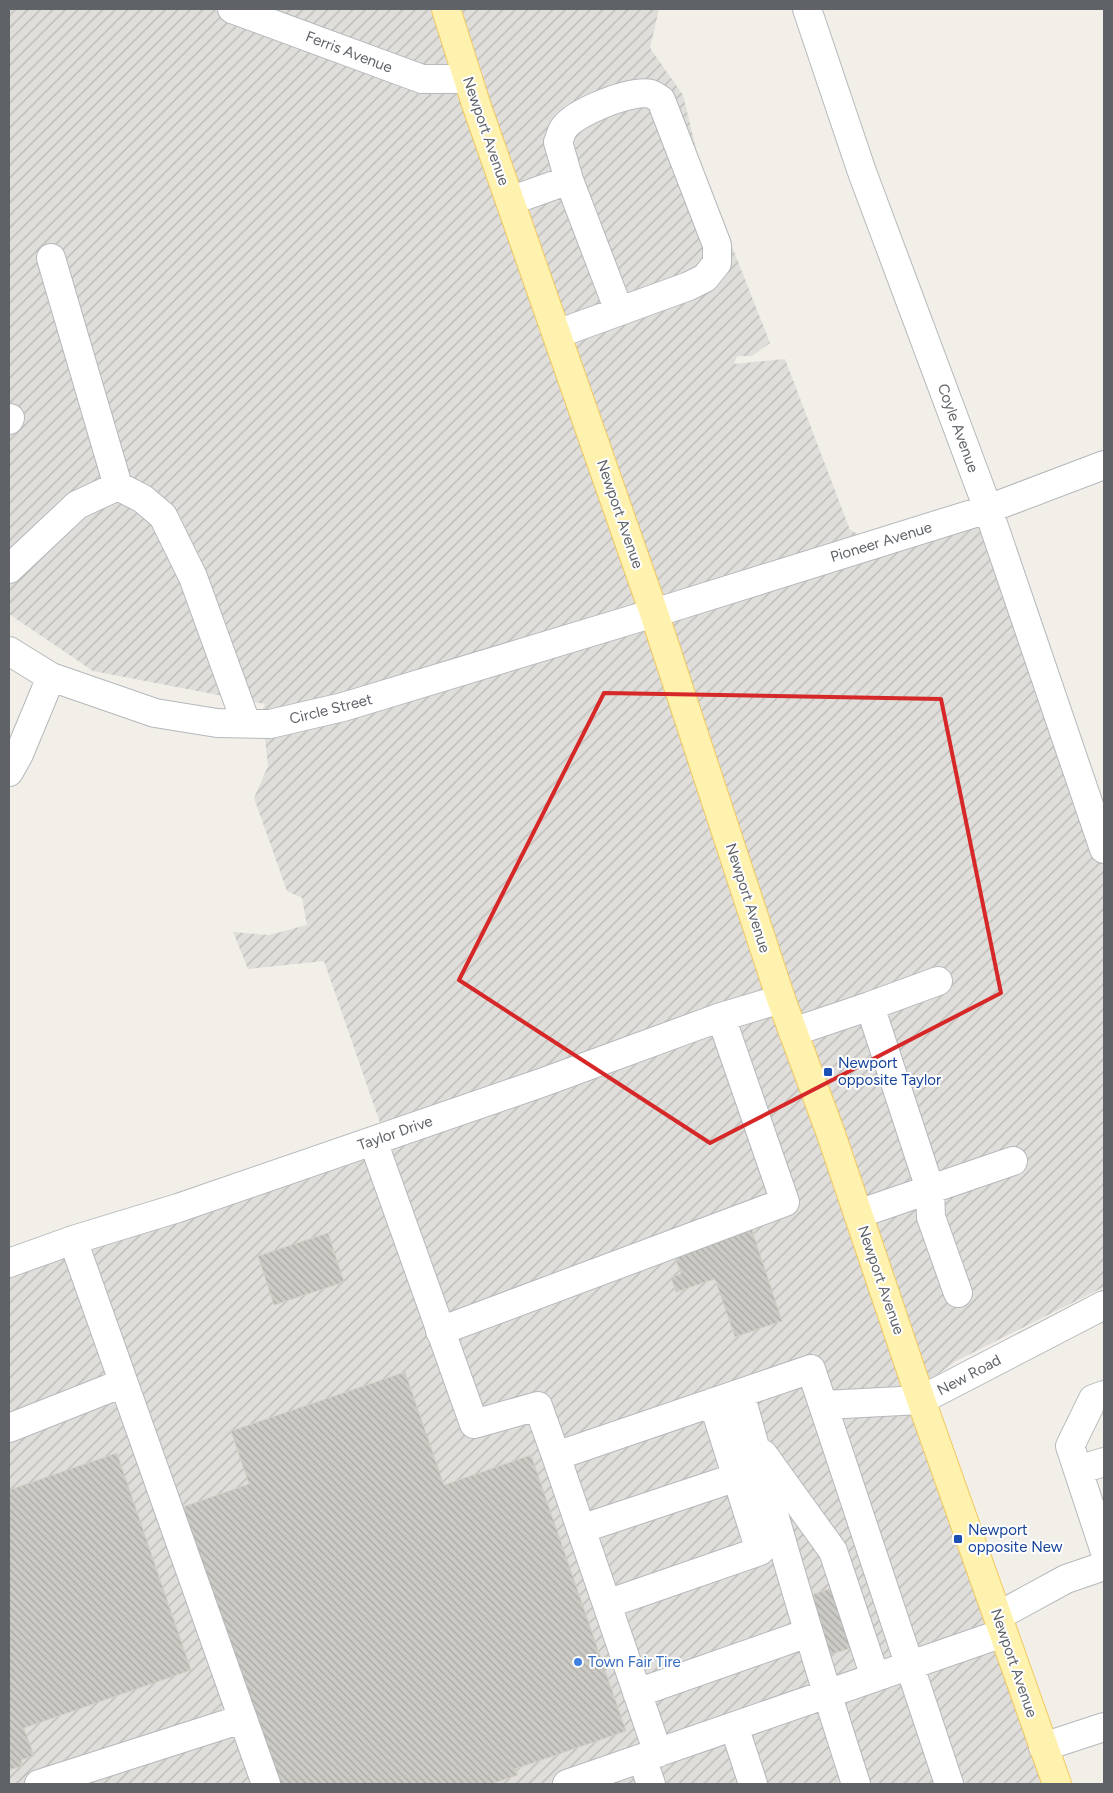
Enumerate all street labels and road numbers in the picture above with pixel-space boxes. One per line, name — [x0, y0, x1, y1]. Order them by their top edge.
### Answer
street label: Ferris Avenue — [303, 27, 395, 77]
street label: Newport Avenue — [459, 74, 513, 188]
street label: Coyle Avenue — [934, 381, 982, 475]
street label: Newport Avenue — [593, 457, 647, 571]
street label: Pioneer Avenue — [828, 518, 934, 566]
street label: Circle Street — [288, 690, 375, 728]
street label: Newport Avenue — [722, 841, 774, 955]
street label: Taylor Drive — [355, 1112, 435, 1154]
street label: Newport Avenue — [854, 1223, 908, 1337]
street label: New Road — [934, 1351, 1004, 1399]
street label: Newport Avenue — [987, 1606, 1041, 1720]

